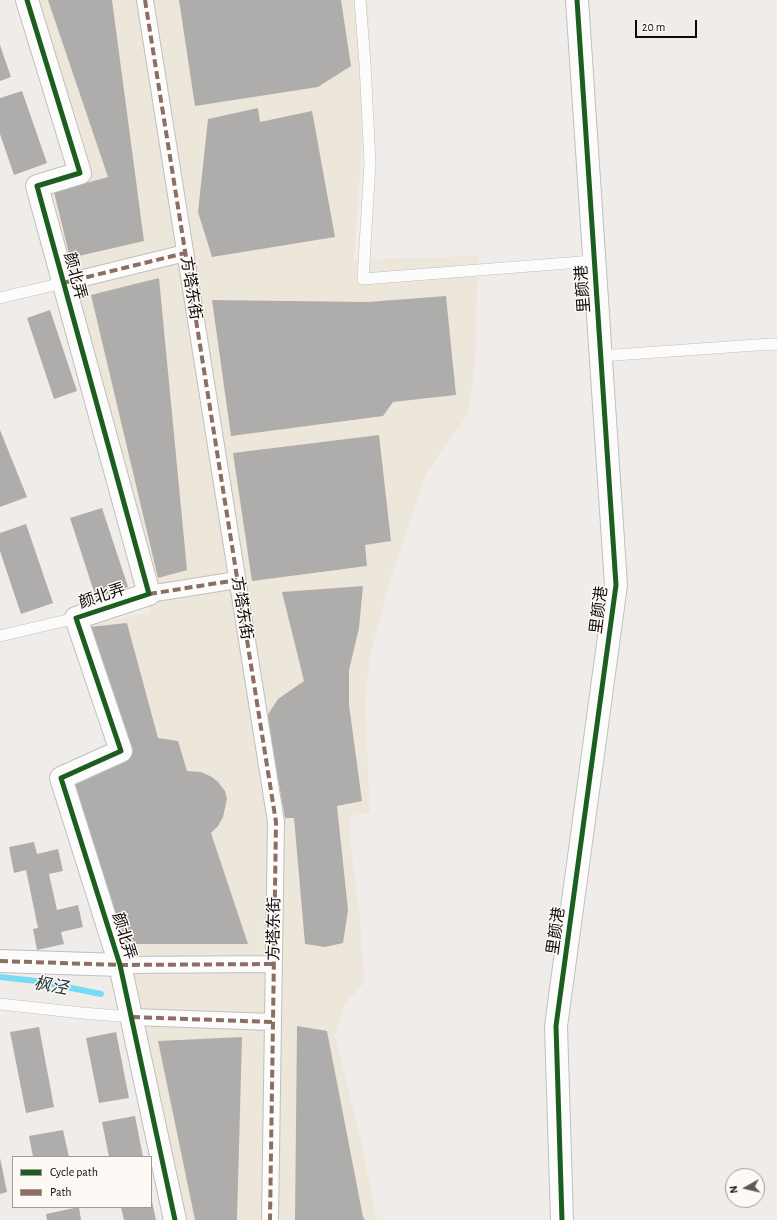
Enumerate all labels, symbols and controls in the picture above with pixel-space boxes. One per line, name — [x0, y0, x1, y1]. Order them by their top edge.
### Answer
scale bar — [637, 12, 699, 38]
text: 20 m — [642, 21, 665, 33]
street label: 颜北弄 — [60, 250, 90, 302]
street label: 方塔东街 — [177, 255, 205, 321]
street label: 里颜港 — [572, 264, 594, 314]
street label: 方塔东街 — [228, 575, 256, 641]
street label: 颜北弄 — [76, 579, 128, 613]
street label: 里颜港 — [587, 585, 611, 635]
street label: 方塔东街 — [264, 897, 284, 961]
street label: 里颜港 — [543, 906, 569, 956]
street label: 颜北弄 — [108, 910, 140, 962]
water label: 枫泾 — [32, 973, 70, 999]
legend — [12, 1156, 152, 1208]
text: Cycle path — [50, 1166, 98, 1178]
north arrow — [725, 1168, 765, 1208]
text: N — [728, 1185, 740, 1194]
text: Path — [50, 1186, 72, 1198]

